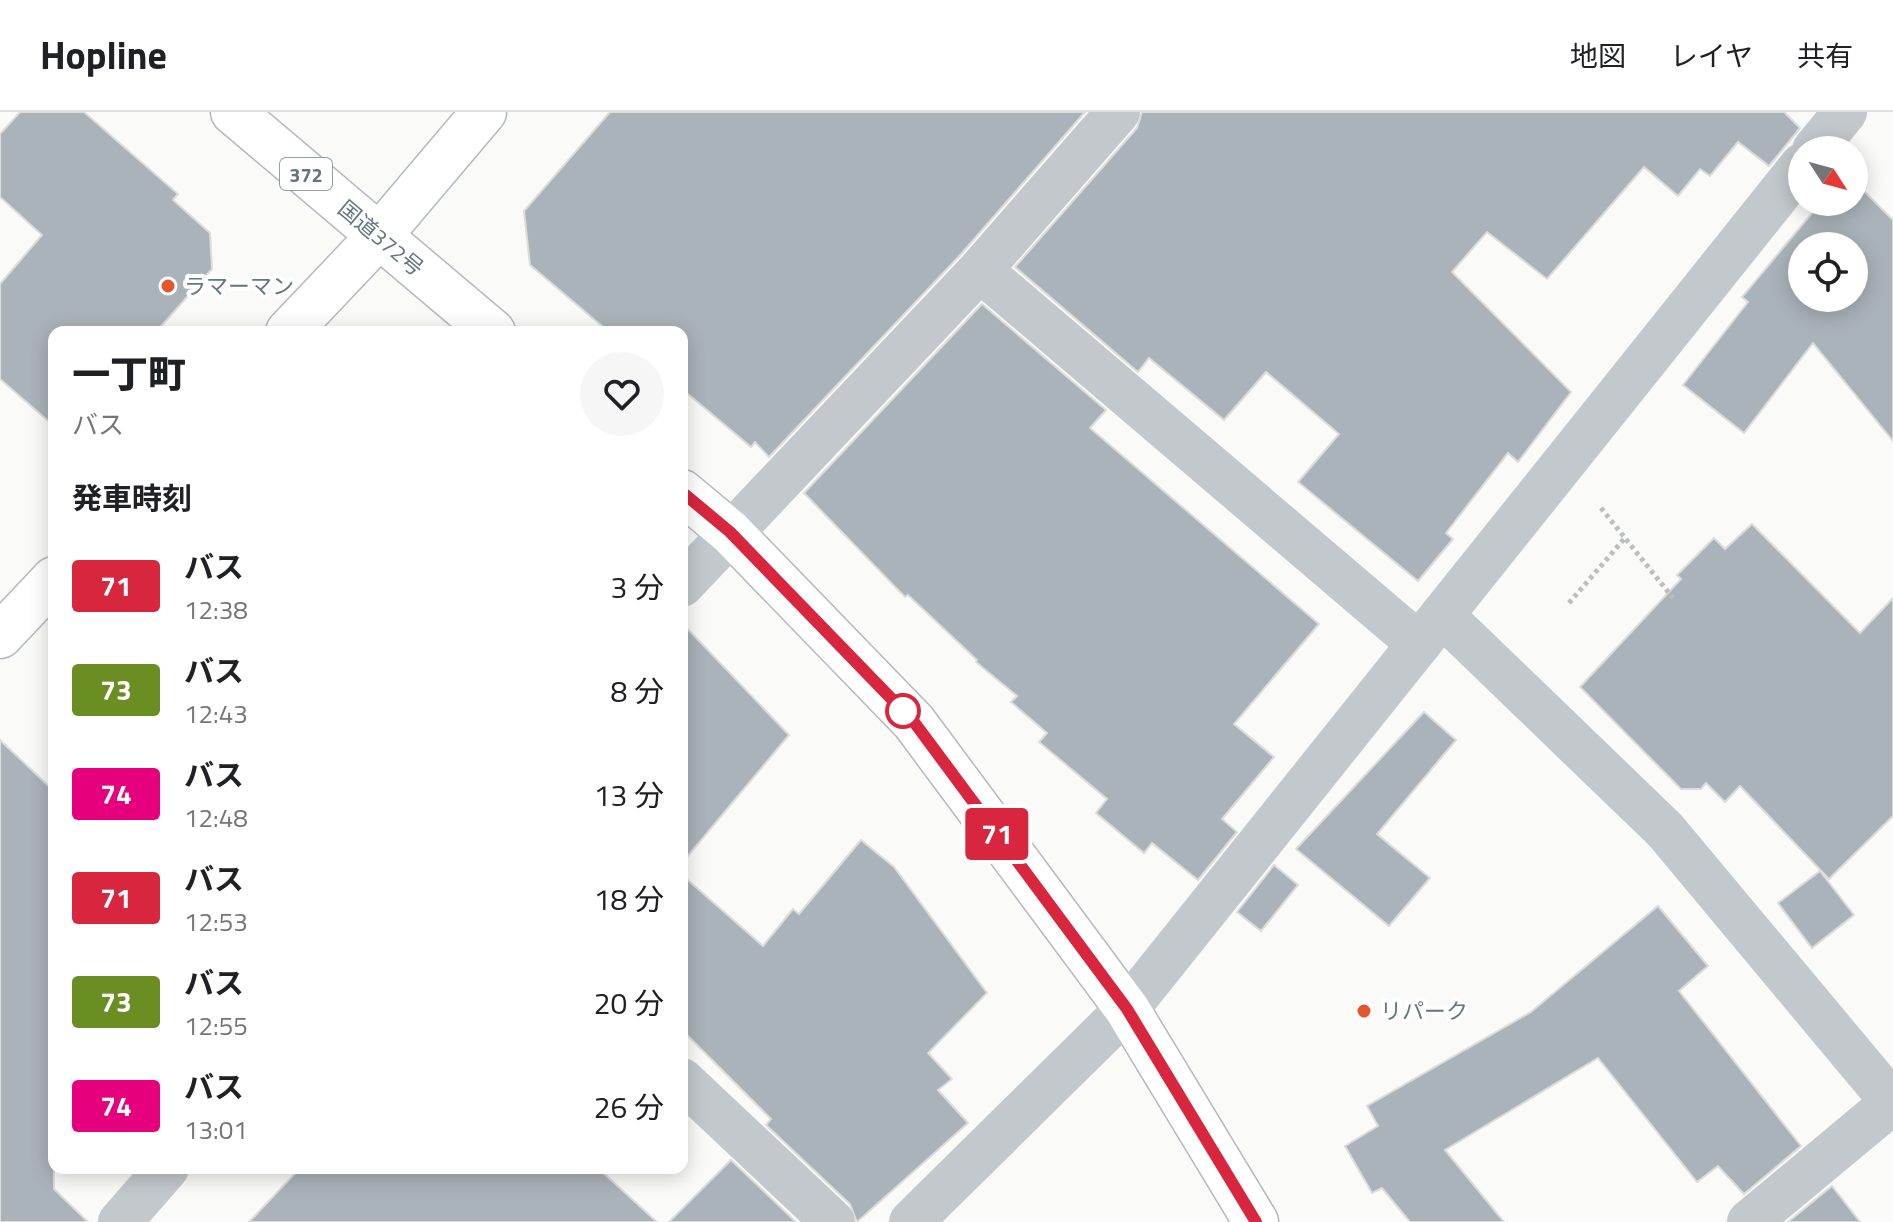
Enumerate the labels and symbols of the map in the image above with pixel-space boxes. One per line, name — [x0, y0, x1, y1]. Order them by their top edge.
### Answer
north arrow — [1788, 136, 1868, 216]
road number: 372 — [280, 158, 332, 190]
street label: 国道372号 — [331, 192, 431, 284]
place label: ラマーマン — [184, 269, 294, 303]
marker: ラマーマン — [159, 277, 177, 295]
unlabelled marker — [886, 694, 920, 728]
line badge: 71 — [961, 808, 1033, 860]
place label: リパーク — [1380, 994, 1468, 1028]
marker: リパーク — [1355, 1002, 1373, 1020]

